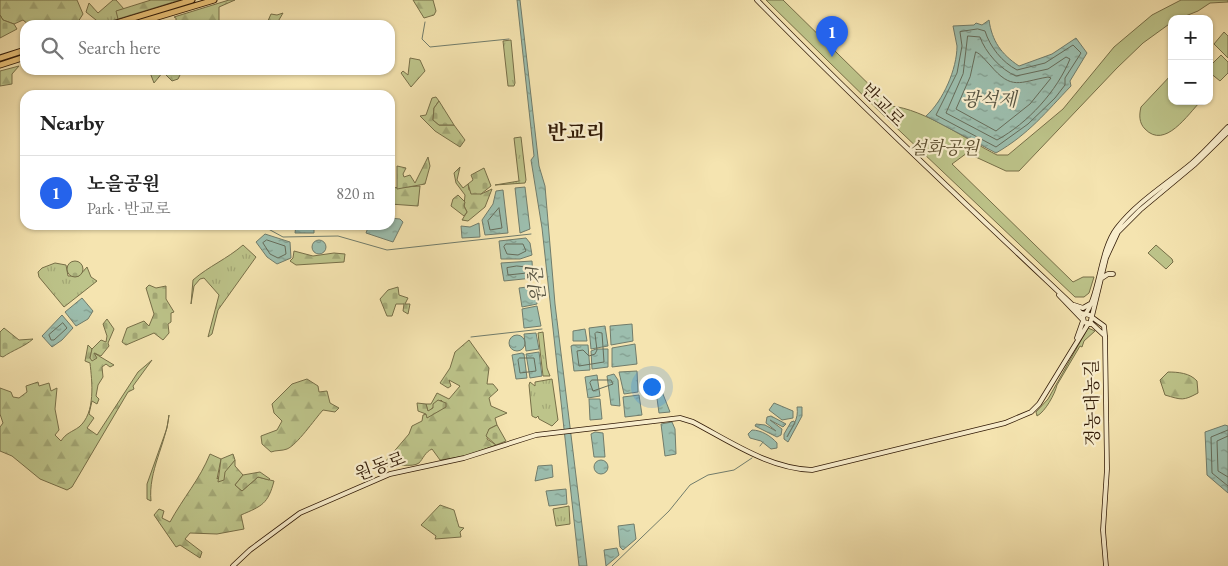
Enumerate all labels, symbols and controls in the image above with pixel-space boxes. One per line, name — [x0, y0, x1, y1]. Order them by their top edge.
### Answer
map controls — [1168, 15, 1213, 105]
button: + — [1168, 15, 1213, 60]
pin: 1 — [816, 16, 848, 57]
search box — [20, 20, 395, 75]
icon: search — [38, 34, 66, 62]
text: Search here — [78, 35, 160, 60]
button: − — [1168, 60, 1213, 105]
street label: 반교로 — [857, 78, 910, 131]
water label: 광석제 — [961, 87, 1019, 112]
text: Nearby — [40, 109, 104, 136]
district label: 반교리 — [547, 119, 605, 145]
park label: 설화공원 — [909, 136, 980, 159]
text: 노을공원 — [87, 171, 160, 196]
text: 1 — [52, 183, 60, 204]
text: 820 m — [336, 183, 375, 204]
text: Park · 반교로 — [87, 198, 170, 219]
water label: 원천 — [522, 264, 551, 305]
street label: 정농대농길 — [1079, 359, 1104, 447]
your location — [639, 374, 665, 400]
street label: 원동로 — [351, 446, 408, 485]

